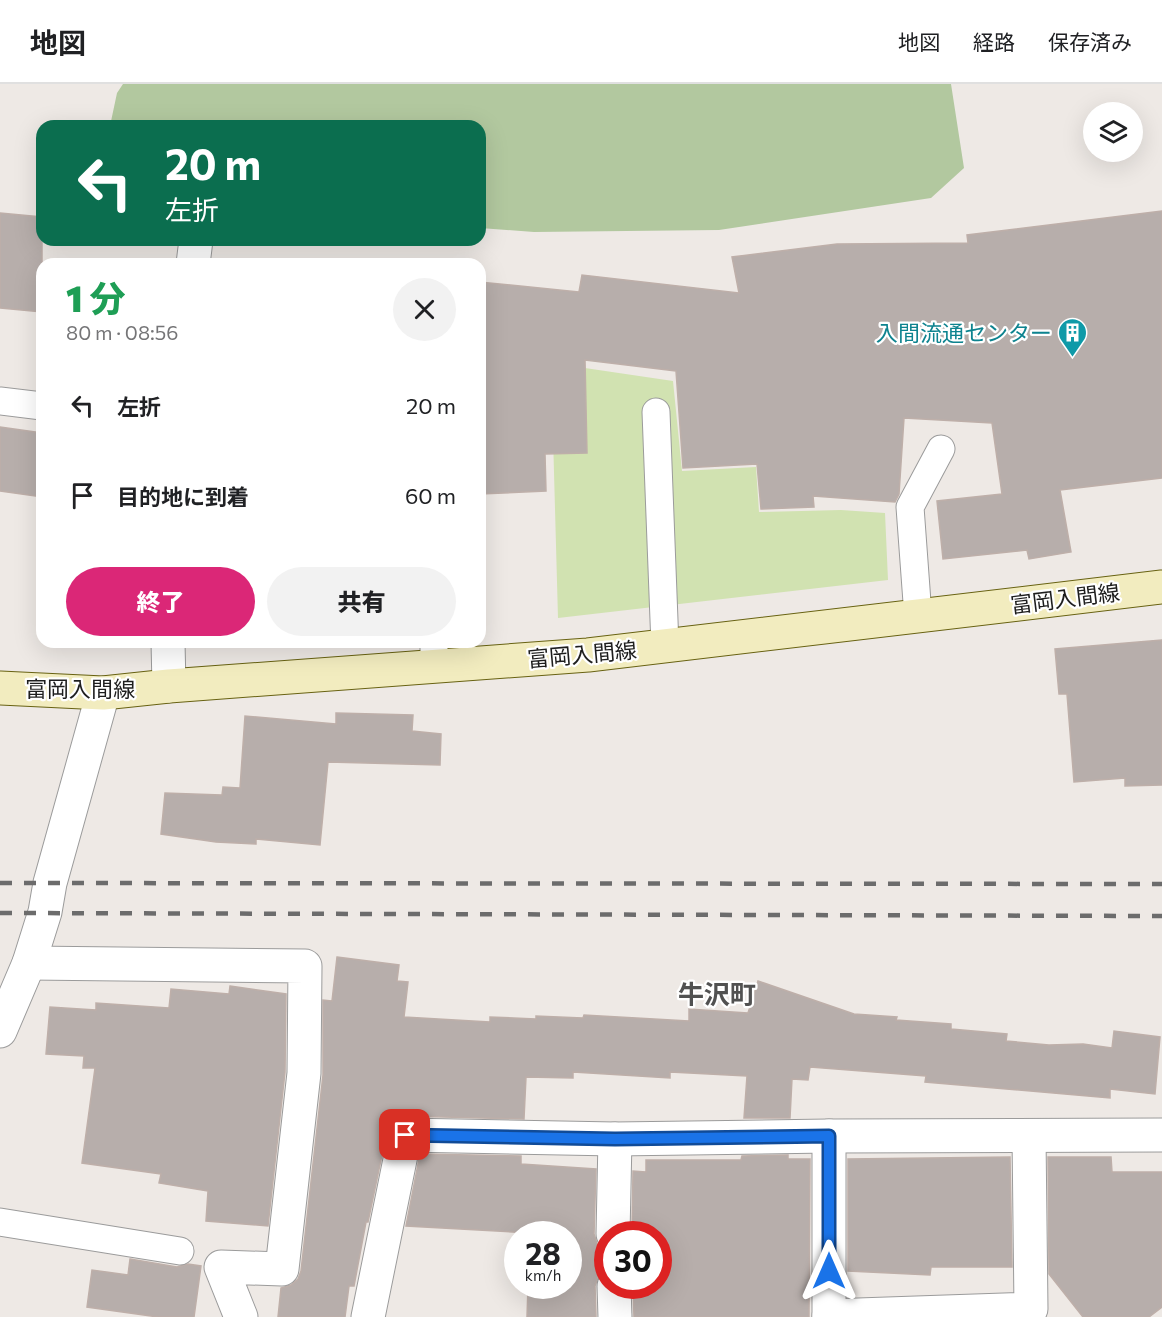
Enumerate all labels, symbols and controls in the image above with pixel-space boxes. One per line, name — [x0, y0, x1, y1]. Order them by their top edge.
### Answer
text: 地図 — [30, 25, 86, 59]
text: 地図 — [898, 29, 940, 54]
text: 経路 — [973, 29, 1015, 54]
text: 保存済み — [1048, 29, 1132, 54]
map controls — [1083, 102, 1143, 162]
button: layers — [1083, 102, 1143, 162]
text: 20 m — [165, 137, 261, 189]
icon: left — [66, 144, 144, 222]
text: 左折 — [165, 193, 219, 226]
text: 1 分 — [66, 275, 126, 319]
button: close — [393, 278, 456, 341]
building icon: 入間流通センター — [1057, 316, 1089, 358]
place label: 入間流通センター — [876, 319, 1052, 346]
text: 80 m · 08:56 — [66, 320, 178, 344]
icon: left — [66, 389, 99, 422]
text: 20 m — [406, 392, 456, 419]
text: 左折 — [117, 393, 161, 420]
icon: arrive — [66, 479, 99, 512]
text: 60 m — [405, 482, 456, 509]
text: 目的地に到着 — [117, 483, 249, 510]
button: 終了 — [66, 567, 255, 636]
button: 共有 — [267, 567, 456, 636]
street label: 富岡入間線 — [1009, 578, 1121, 618]
street label: 富岡入間線 — [526, 636, 638, 672]
street label: 富岡入間線 — [25, 675, 135, 702]
district label: 牛沢町 — [678, 978, 756, 1009]
pin — [379, 1109, 430, 1160]
icon: arrive — [388, 1118, 421, 1151]
speed limit sign: 30 — [594, 1221, 672, 1299]
text: 28 — [525, 1234, 561, 1271]
position arrow — [797, 1239, 861, 1303]
text: km/h — [525, 1266, 561, 1284]

